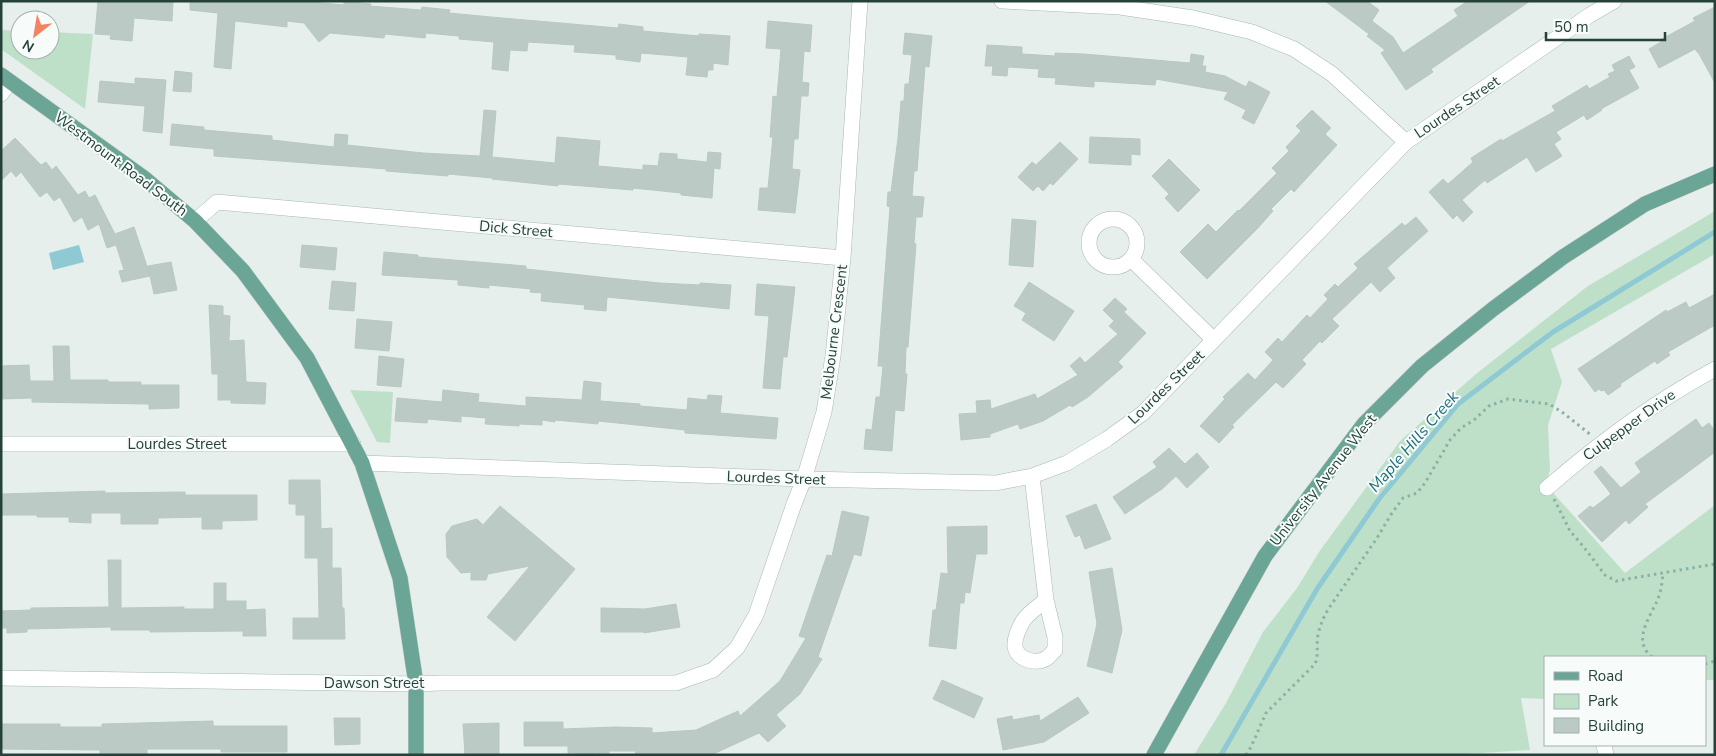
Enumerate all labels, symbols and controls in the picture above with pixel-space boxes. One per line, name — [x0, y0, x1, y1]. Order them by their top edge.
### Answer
north arrow — [10, 10, 60, 60]
scale bar — [1546, 10, 1665, 42]
text: 50 m — [1554, 17, 1589, 37]
text: N — [19, 35, 38, 57]
street label: Lourdes Street — [1410, 71, 1504, 143]
street label: Westmount Road South — [50, 107, 192, 221]
street label: Dick Street — [478, 216, 554, 242]
street label: Melbourne Crescent — [816, 263, 852, 401]
street label: Lourdes Street — [1124, 345, 1209, 429]
street label: Culpepper Drive — [1579, 385, 1679, 465]
water label: Maple Hills Creek — [1364, 386, 1464, 497]
street label: University Avenue West — [1265, 409, 1381, 550]
street label: Lourdes Street — [128, 434, 227, 454]
street label: Lourdes Street — [726, 466, 826, 490]
legend — [1544, 656, 1706, 746]
text: Road — [1588, 666, 1623, 686]
street label: Dawson Street — [324, 673, 425, 693]
text: Park — [1588, 691, 1618, 711]
text: Building — [1588, 716, 1644, 736]

